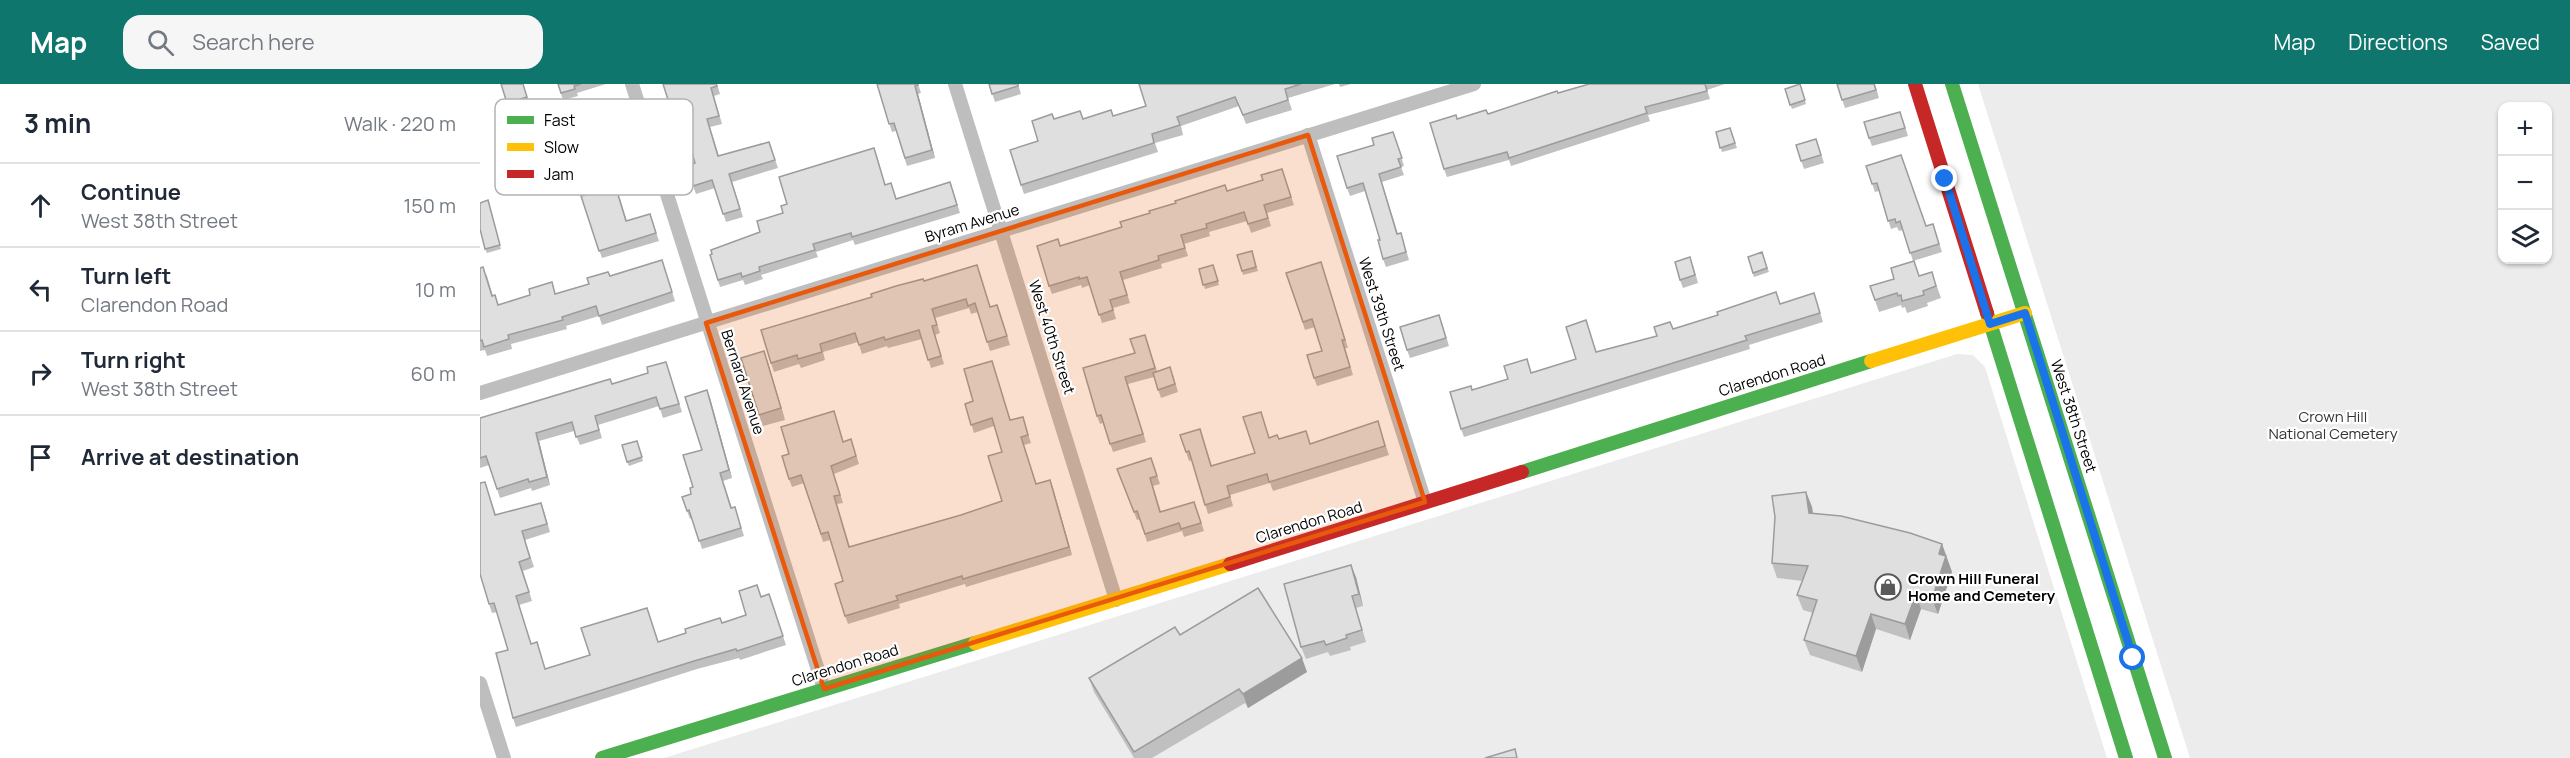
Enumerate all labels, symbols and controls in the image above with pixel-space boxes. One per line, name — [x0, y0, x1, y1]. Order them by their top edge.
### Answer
search box — [123, 15, 543, 69]
text: Map — [30, 23, 87, 61]
icon: search — [144, 26, 177, 59]
text: Search here — [192, 27, 315, 57]
text: Map — [2274, 28, 2315, 56]
text: Directions — [2348, 28, 2448, 56]
text: Saved — [2481, 28, 2540, 56]
legend — [495, 99, 693, 195]
map controls — [2498, 102, 2552, 264]
button: + — [2498, 102, 2552, 156]
text: 3 min — [24, 105, 91, 141]
text: Fast — [544, 109, 575, 131]
text: Walk · 220 m — [344, 110, 456, 137]
text: Slow — [544, 136, 579, 158]
button: − — [2498, 156, 2552, 210]
text: Jam — [544, 163, 574, 185]
route end — [1931, 165, 1957, 191]
text: Continue — [81, 177, 181, 207]
icon: ahead — [24, 189, 57, 222]
text: 150 m — [403, 192, 456, 219]
street label: Byram Avenue — [922, 199, 1022, 247]
text: West 38th Street — [81, 207, 238, 234]
button: layers — [2498, 210, 2552, 264]
street label: West 39th Street — [1354, 254, 1410, 374]
text: Turn left — [81, 261, 171, 291]
icon: left — [24, 273, 57, 306]
text: 10 m — [415, 276, 456, 303]
street label: West 40th Street — [1024, 277, 1080, 397]
text: Clarendon Road — [81, 291, 228, 318]
street label: Bernard Avenue — [716, 327, 770, 437]
text: Turn right — [81, 345, 186, 375]
street label: Clarendon Road — [1716, 349, 1828, 401]
icon: right — [24, 357, 57, 390]
street label: West 38th Street — [2046, 357, 2102, 475]
text: 60 m — [410, 360, 456, 387]
text: West 38th Street — [81, 375, 238, 402]
park label: Crown Hill National Cemetery — [2268, 406, 2398, 444]
icon: arrive — [24, 441, 57, 474]
text: Arrive at destination — [81, 442, 299, 472]
street label: Clarendon Road — [1253, 496, 1365, 548]
place label: Crown Hill Funeral Home and Cemetery — [1908, 568, 2056, 606]
shop icon: Crown Hill Funeral Home and Cemetery — [1873, 572, 1903, 602]
street label: Clarendon Road — [789, 639, 901, 691]
route start — [2119, 644, 2145, 670]

